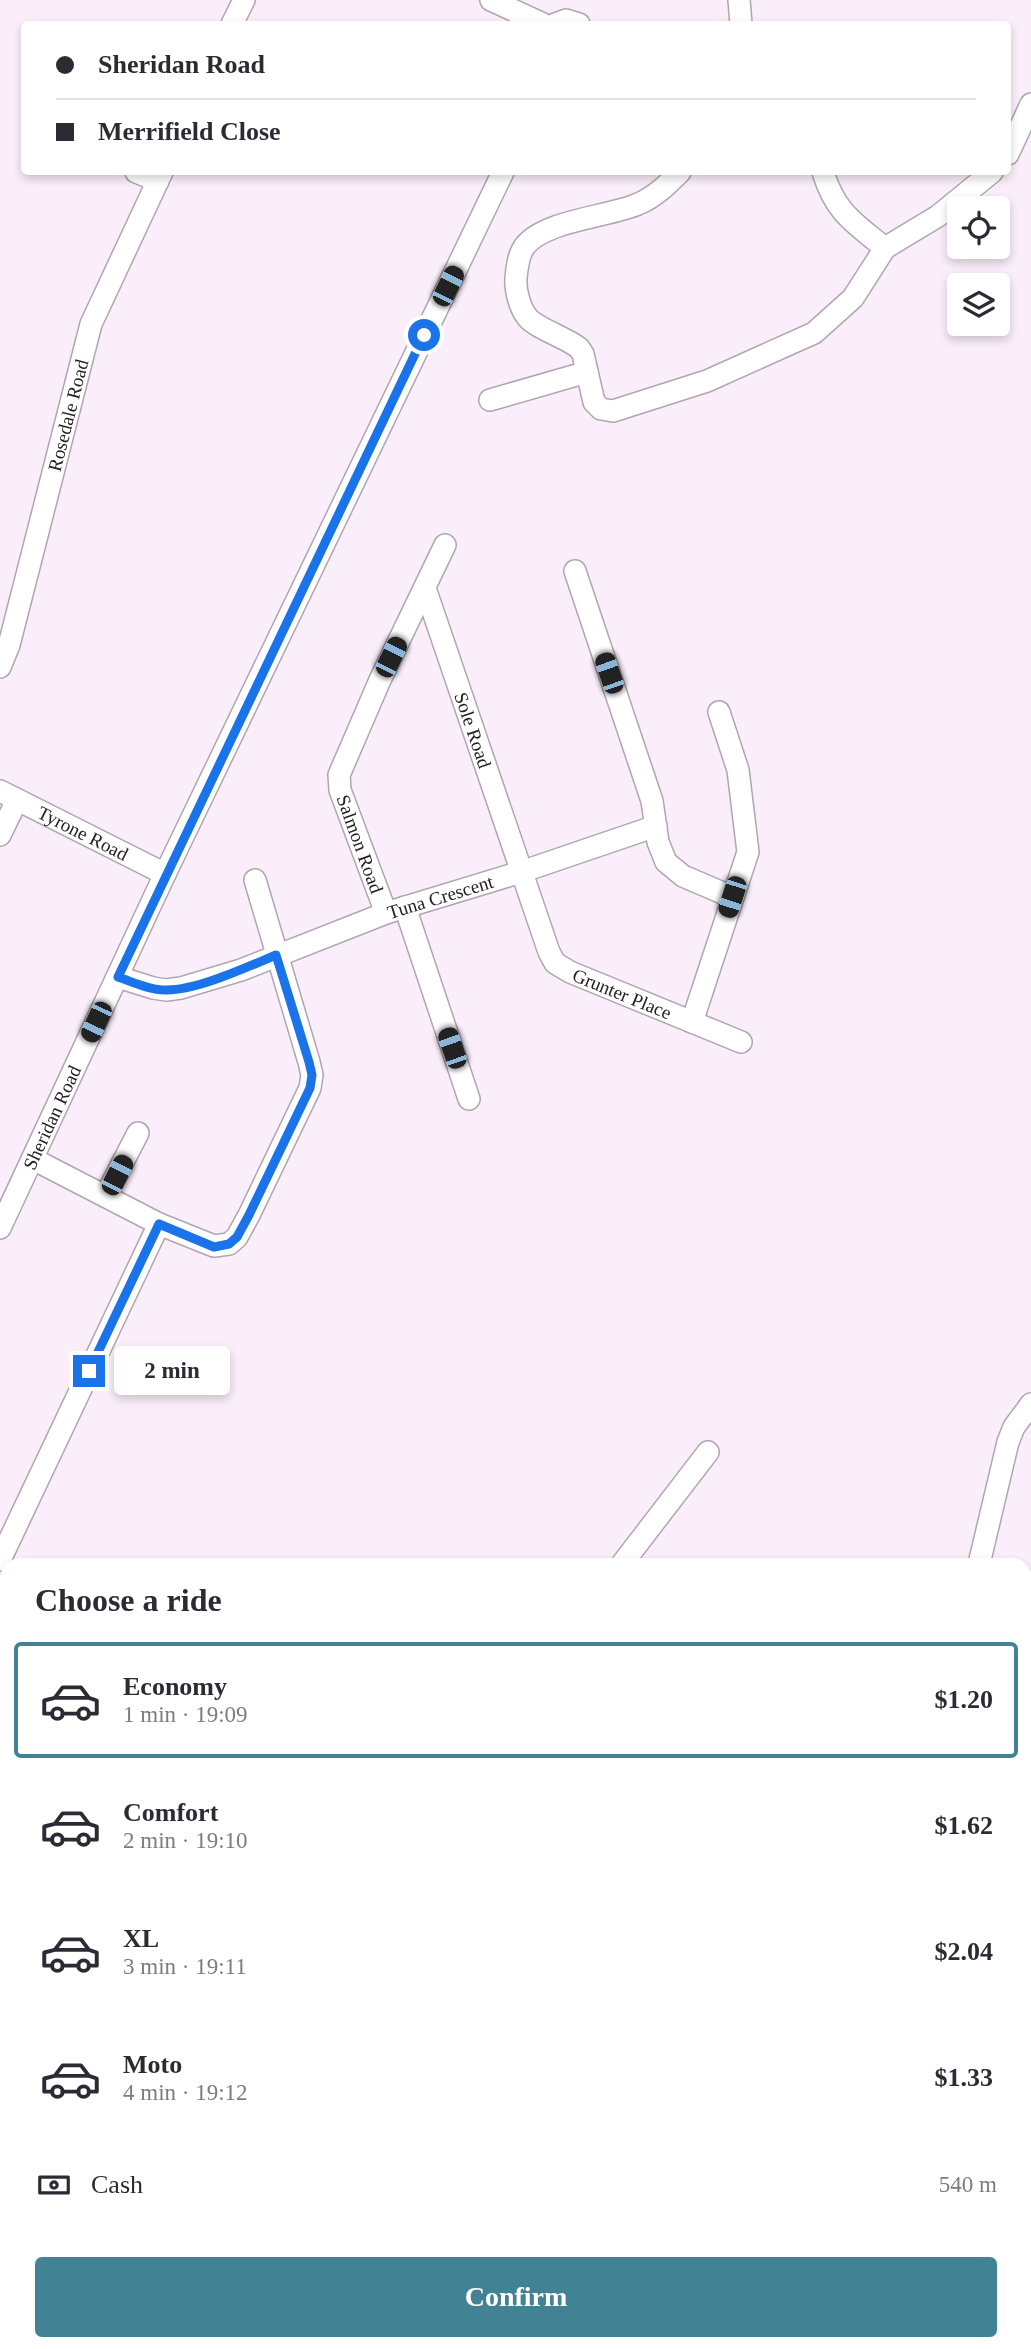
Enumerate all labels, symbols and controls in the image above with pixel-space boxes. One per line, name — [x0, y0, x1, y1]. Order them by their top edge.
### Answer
text: Sheridan Road — [98, 50, 265, 79]
text: Merrifield Close — [98, 117, 281, 146]
map controls — [947, 196, 1010, 336]
button: locate — [947, 196, 1010, 259]
car — [430, 263, 467, 309]
button: layers — [947, 273, 1010, 336]
route start — [408, 319, 440, 351]
street label: Rosedale Road — [43, 357, 92, 473]
car — [373, 634, 410, 680]
car — [593, 650, 626, 696]
street label: Sole Road — [451, 689, 496, 771]
street label: Salmon Road — [333, 792, 388, 896]
street label: Tyrone Road — [34, 801, 132, 865]
street label: Tuna Crescent — [385, 870, 496, 923]
car — [716, 874, 749, 920]
street label: Grunter Place — [570, 964, 675, 1023]
car — [78, 999, 115, 1045]
car — [436, 1025, 469, 1071]
street label: Sheridan Road — [18, 1062, 85, 1173]
car — [99, 1152, 136, 1198]
callout: 2 min — [114, 1346, 229, 1396]
route end — [73, 1355, 105, 1387]
text: 2 min — [144, 1358, 200, 1383]
text: Choose a ride — [35, 1582, 222, 1618]
icon: car — [39, 1669, 102, 1732]
text: Economy — [123, 1672, 227, 1701]
text: $1.20 — [935, 1685, 993, 1714]
text: 1 min · 19:09 — [123, 1702, 248, 1727]
icon: car — [39, 1795, 102, 1858]
text: Comfort — [123, 1798, 218, 1827]
text: $1.62 — [935, 1811, 993, 1840]
text: 2 min · 19:10 — [123, 1828, 248, 1853]
icon: car — [39, 1921, 102, 1984]
text: XL — [123, 1924, 159, 1953]
text: $2.04 — [935, 1937, 993, 1966]
text: 3 min · 19:11 — [123, 1954, 247, 1979]
icon: car — [39, 2047, 102, 2110]
text: Moto — [123, 2050, 182, 2079]
text: $1.33 — [935, 2063, 993, 2092]
text: 4 min · 19:12 — [123, 2080, 248, 2105]
icon: cash — [35, 2166, 73, 2204]
text: Cash — [91, 2170, 143, 2199]
text: 540 m — [939, 2172, 997, 2197]
button: Confirm — [35, 2257, 997, 2337]

